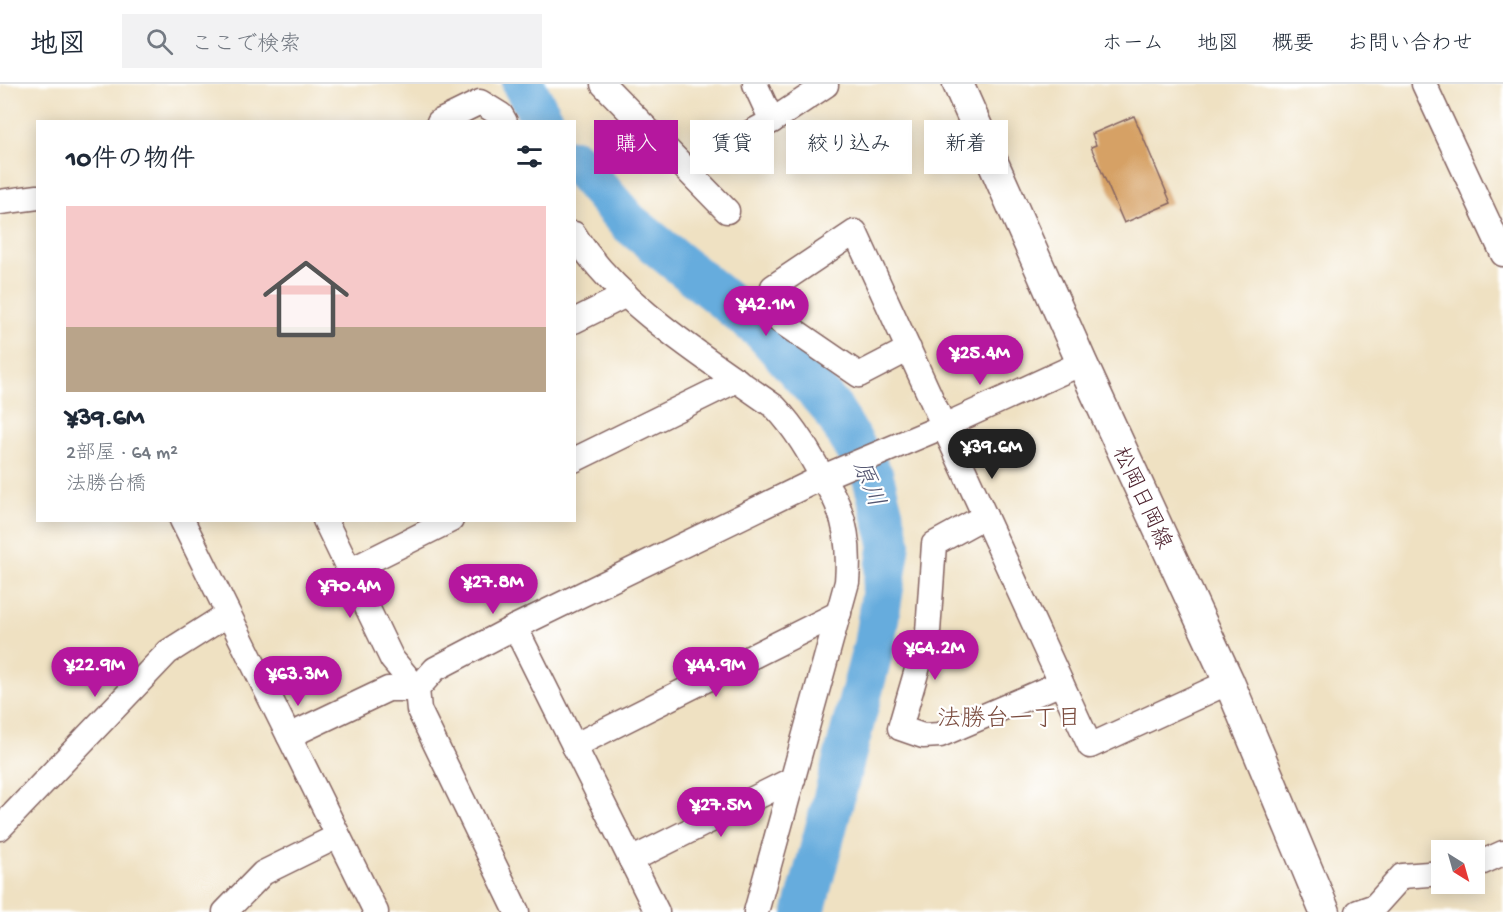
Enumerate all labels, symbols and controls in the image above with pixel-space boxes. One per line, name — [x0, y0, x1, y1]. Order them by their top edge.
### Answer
search box — [122, 14, 542, 68]
icon: search — [143, 25, 176, 58]
text: 地図 — [30, 30, 86, 63]
text: ここで検索 — [191, 33, 301, 59]
text: ホーム — [1102, 33, 1164, 58]
text: 地図 — [1197, 33, 1239, 58]
text: 概要 — [1272, 33, 1314, 58]
text: お問い合わせ — [1347, 33, 1473, 58]
chip: 購入 — [594, 120, 678, 174]
chip: 賃貸 — [690, 120, 774, 174]
chip: 絞り込み — [786, 120, 912, 174]
chip: 新着 — [924, 120, 1008, 174]
icon: filters — [513, 140, 546, 173]
text: 10件の物件 — [66, 146, 195, 177]
icon: home — [252, 245, 360, 353]
pin: ¥42.1M — [717, 286, 815, 337]
text: ¥42.1M — [738, 294, 794, 317]
pin: ¥25.4M — [931, 335, 1029, 386]
text: ¥25.4M — [950, 343, 1010, 366]
text: ¥39.6M — [66, 404, 144, 435]
pin: ¥39.6M — [943, 429, 1041, 480]
text: ¥39.6M — [962, 437, 1022, 460]
text: 2部屋 · 64 m² — [66, 443, 178, 466]
street label: 松岡日岡線 — [1105, 443, 1176, 554]
water label: 原川 — [844, 457, 889, 512]
text: 法勝台橋 — [66, 474, 146, 497]
pin: ¥27.8M — [444, 564, 542, 615]
pin: ¥70.4M — [301, 568, 399, 619]
text: ¥27.8M — [463, 572, 523, 595]
text: ¥70.4M — [320, 576, 380, 599]
pin: ¥64.2M — [886, 630, 984, 681]
text: ¥64.2M — [906, 638, 964, 661]
pin: ¥22.9M — [46, 647, 144, 698]
pin: ¥44.9M — [667, 647, 765, 698]
text: ¥22.9M — [65, 655, 125, 678]
text: ¥44.9M — [687, 655, 745, 678]
pin: ¥63.3M — [249, 656, 347, 707]
text: ¥63.3M — [268, 664, 328, 687]
district label: 法勝台一丁目 — [937, 705, 1081, 735]
pin: ¥27.5M — [672, 787, 770, 838]
text: ¥27.5M — [691, 795, 751, 818]
north arrow — [1431, 840, 1485, 894]
map controls — [1431, 840, 1485, 894]

